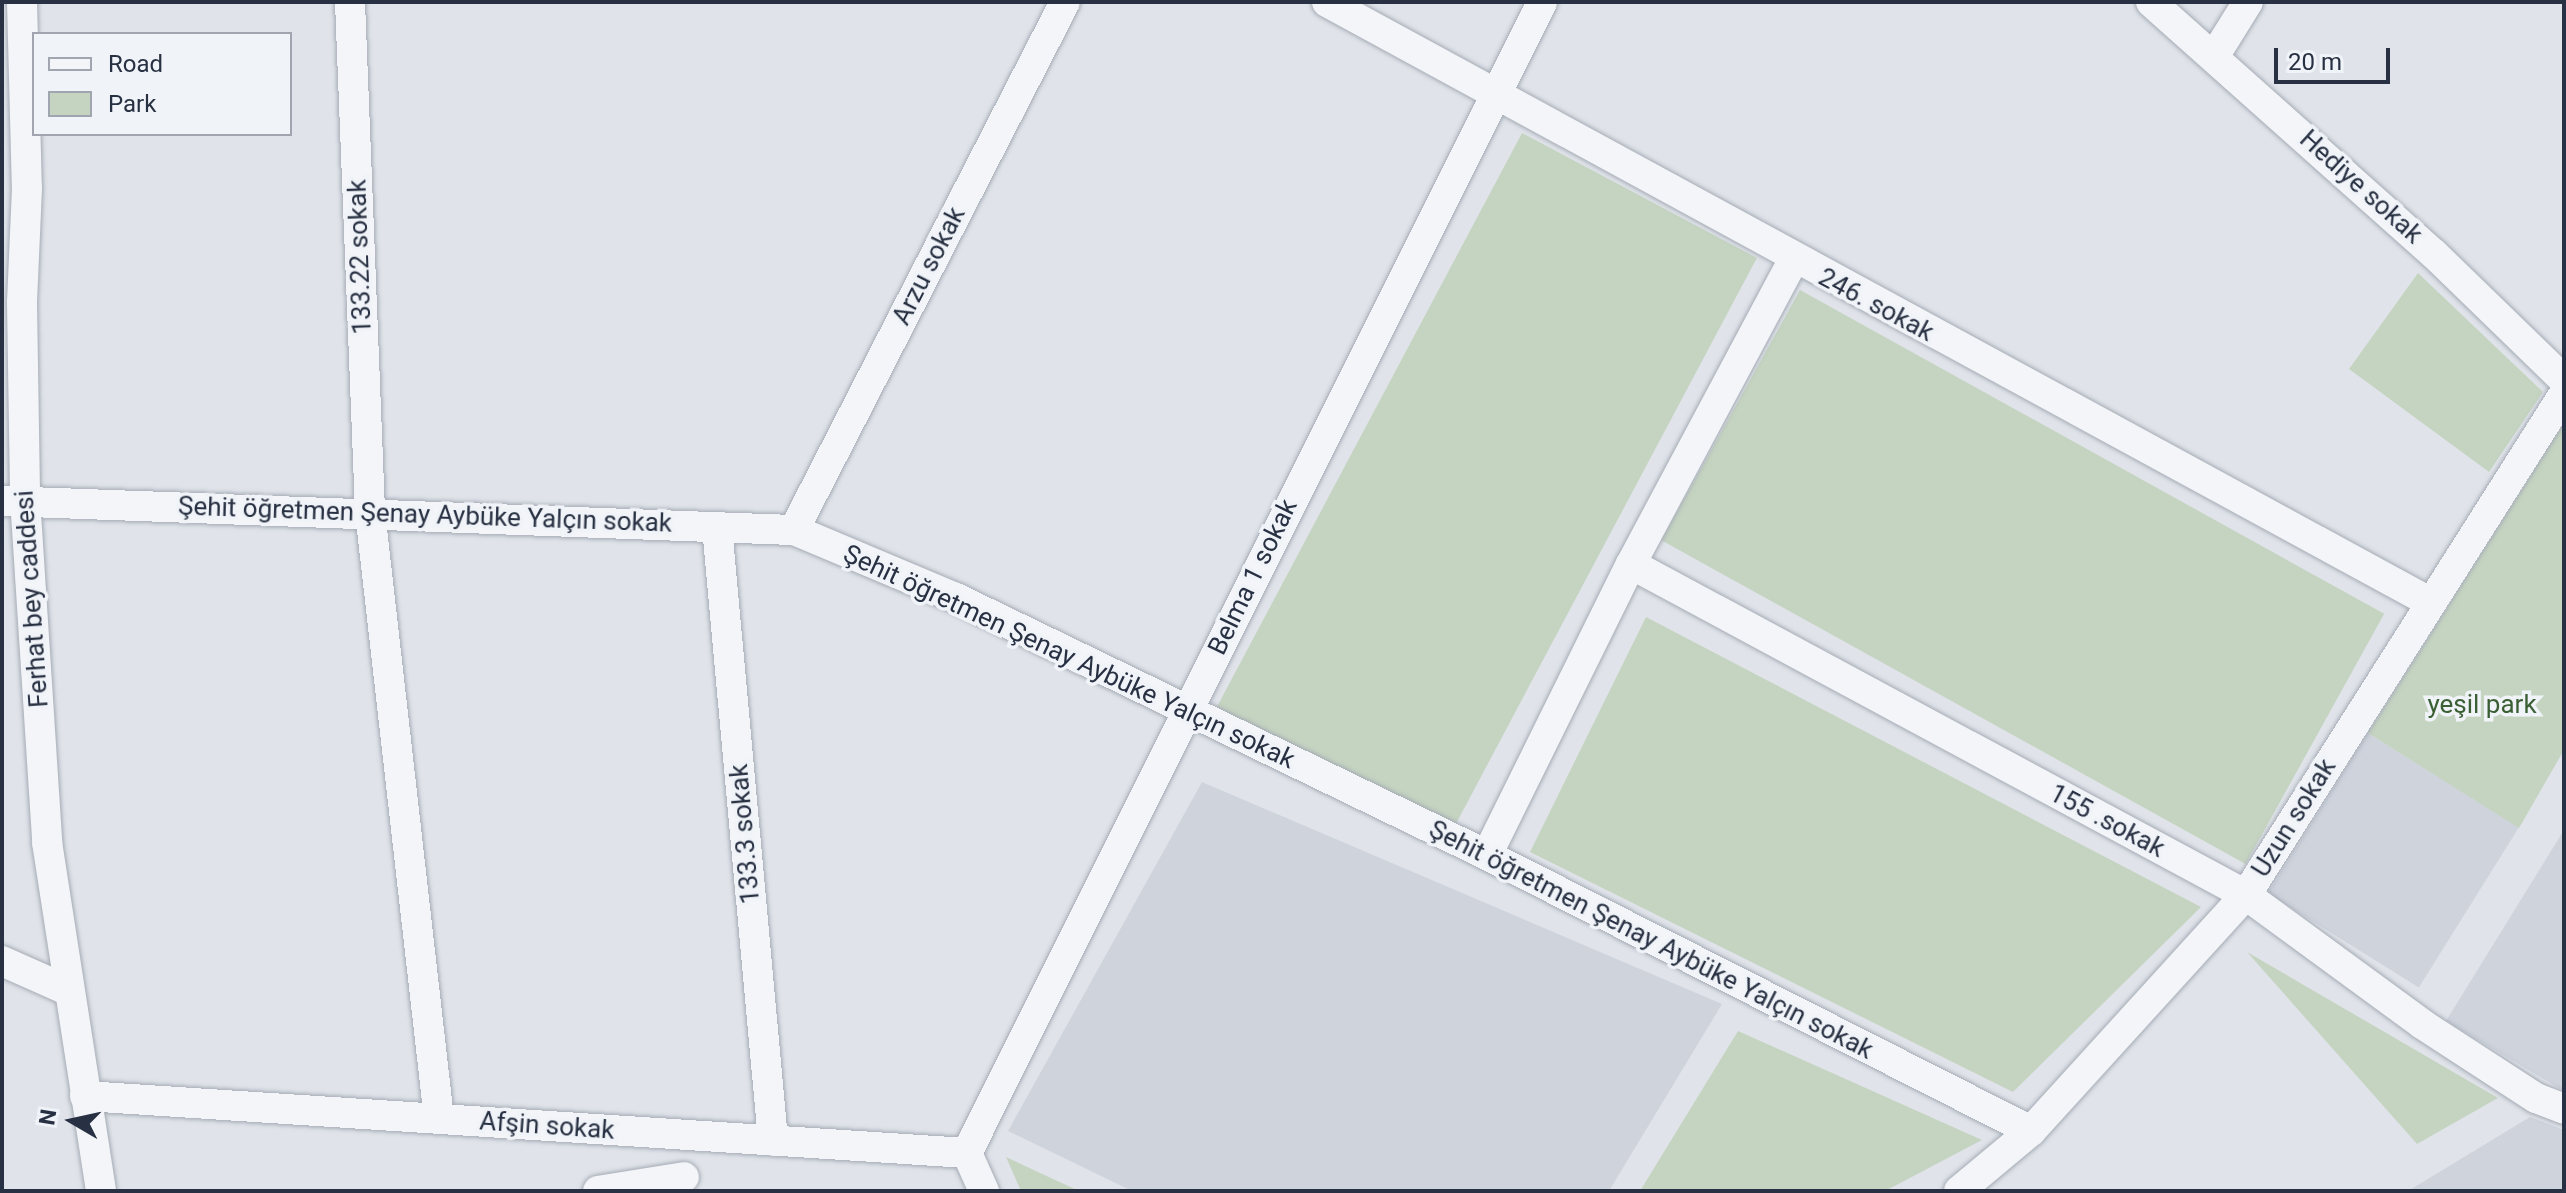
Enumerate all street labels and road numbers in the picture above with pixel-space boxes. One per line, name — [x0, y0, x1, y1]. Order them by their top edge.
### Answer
street label: Hediye sokak — [2293, 124, 2429, 250]
street label: 133.22 sokak — [342, 179, 378, 335]
street label: Arzu sokak — [886, 202, 972, 330]
street label: 246. sokak — [1813, 262, 1939, 348]
street label: Ferhat bey caddesi — [9, 489, 55, 709]
street label: Şehit öğretmen Şenay Aybüke Yalçın sokak — [177, 491, 673, 539]
street label: Belma 1 sokak — [1202, 494, 1304, 660]
street label: Şehit öğretmen Şenay Aybüke Yalçın sokak — [838, 538, 1300, 776]
street label: Uzun sokak — [2245, 753, 2343, 883]
street label: 133.3 sokak — [723, 763, 767, 905]
street label: 155 .sokak — [2044, 778, 2170, 864]
street label: Şehit öğretmen Şenay Aybüke Yalçın sokak — [1424, 814, 1878, 1066]
street label: Afşin sokak — [478, 1106, 616, 1146]

